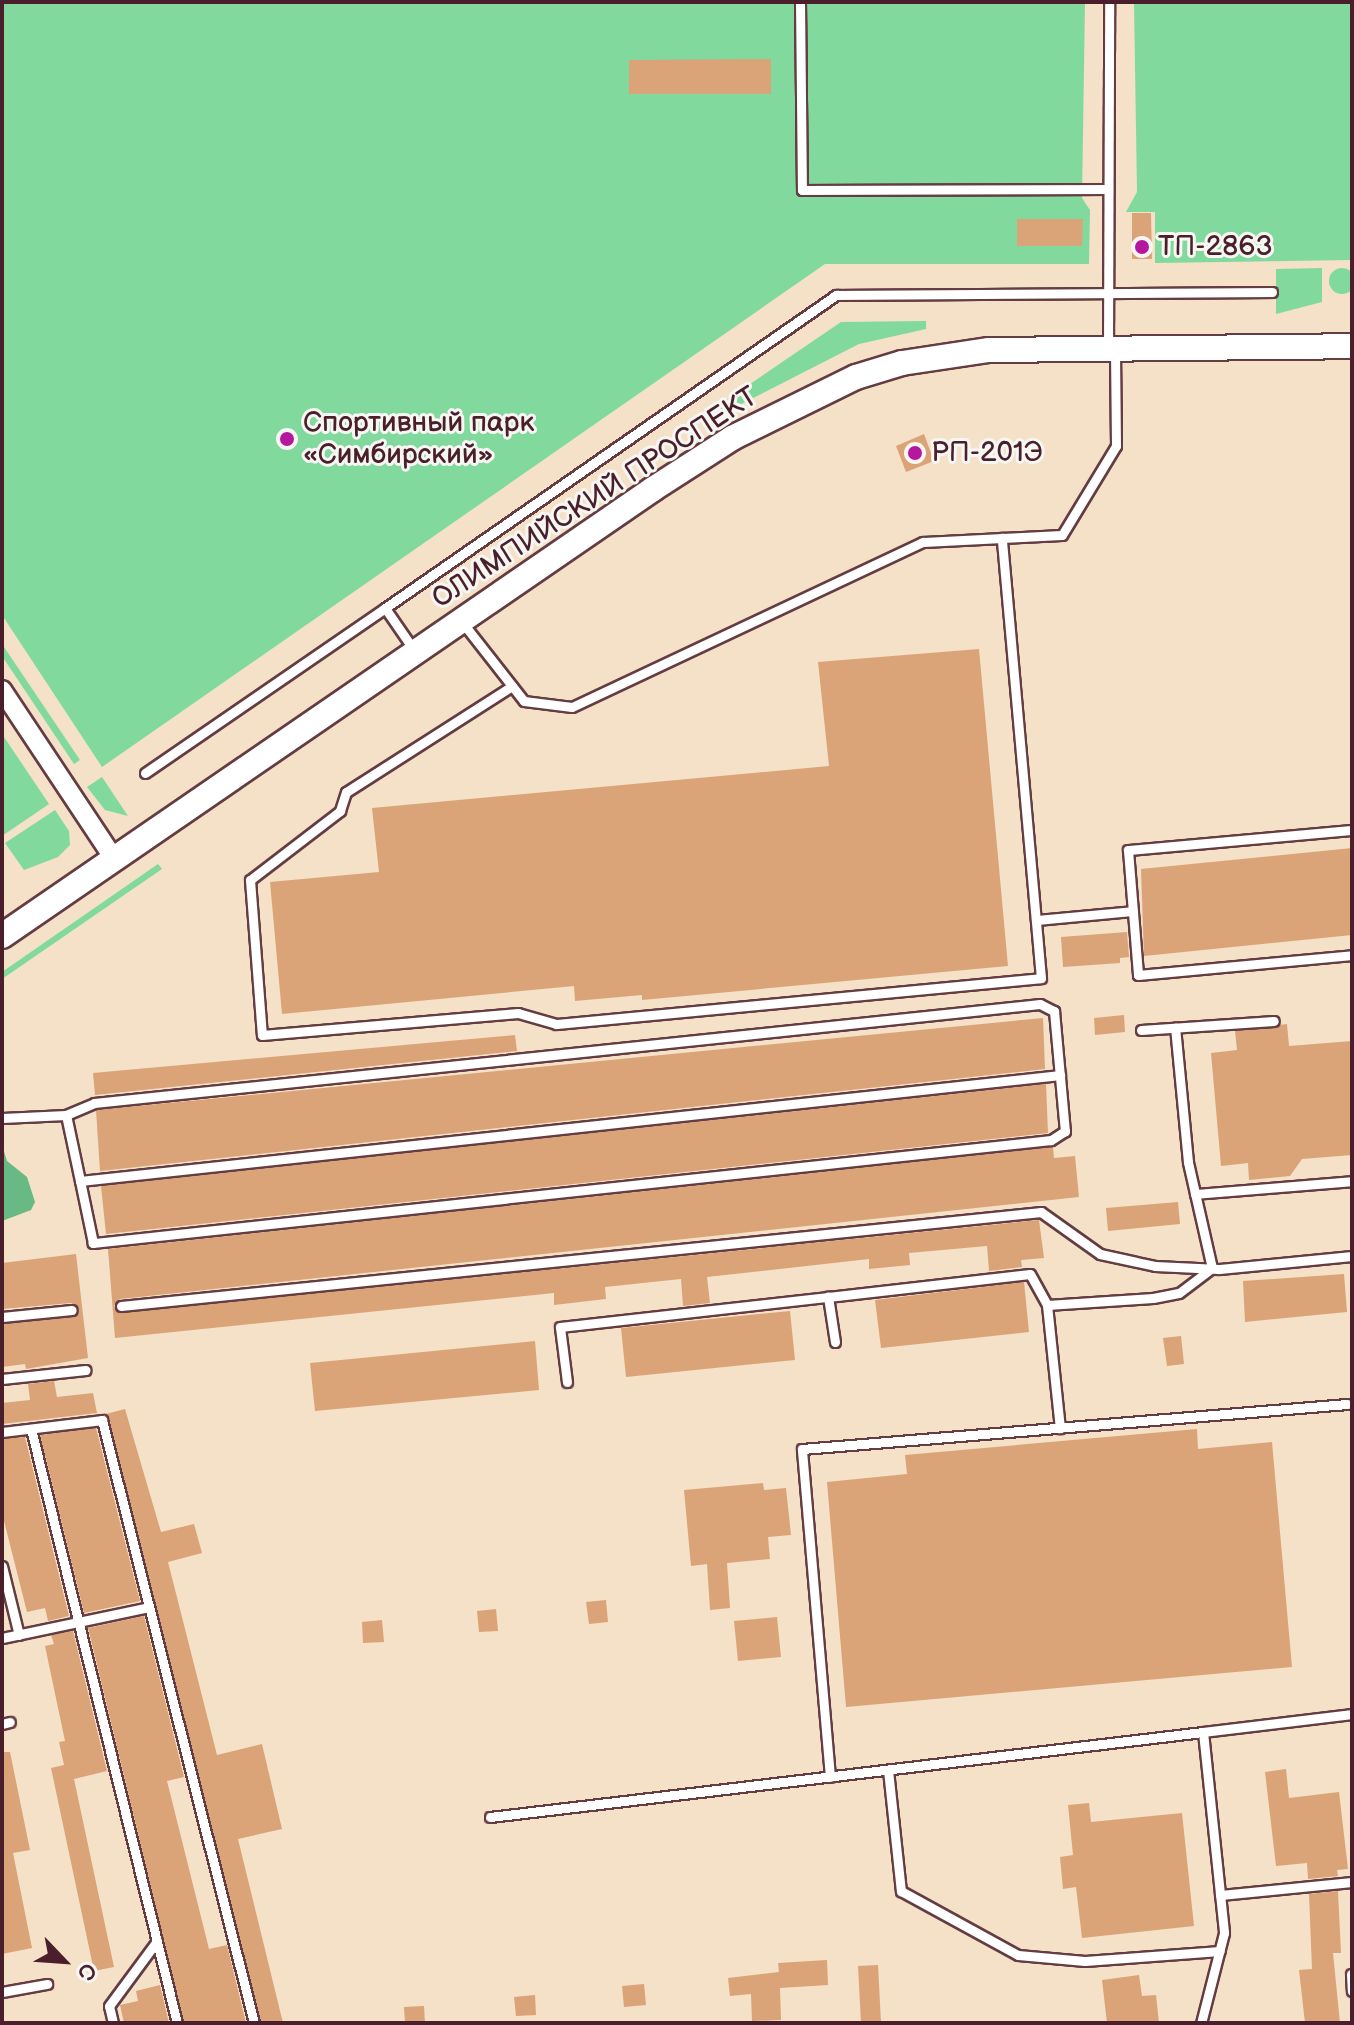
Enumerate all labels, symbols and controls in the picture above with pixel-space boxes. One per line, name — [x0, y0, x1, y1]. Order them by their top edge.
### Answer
place label: ТП-2863 — [1158, 230, 1273, 264]
marker: ТП-2863 — [1133, 238, 1151, 256]
street label: ОЛИМПИЙСКИЙ ПРОСПЕКТ — [426, 380, 764, 616]
place label: Спортивный парк «Симбирский» — [303, 406, 534, 472]
marker: Спортивный парк «Симбирский» — [278, 430, 296, 448]
place label: РП-201Э — [931, 436, 1043, 470]
marker: РП-201Э — [906, 444, 924, 462]
north arrow — [24, 1921, 104, 2001]
text: С — [71, 1959, 102, 1984]

